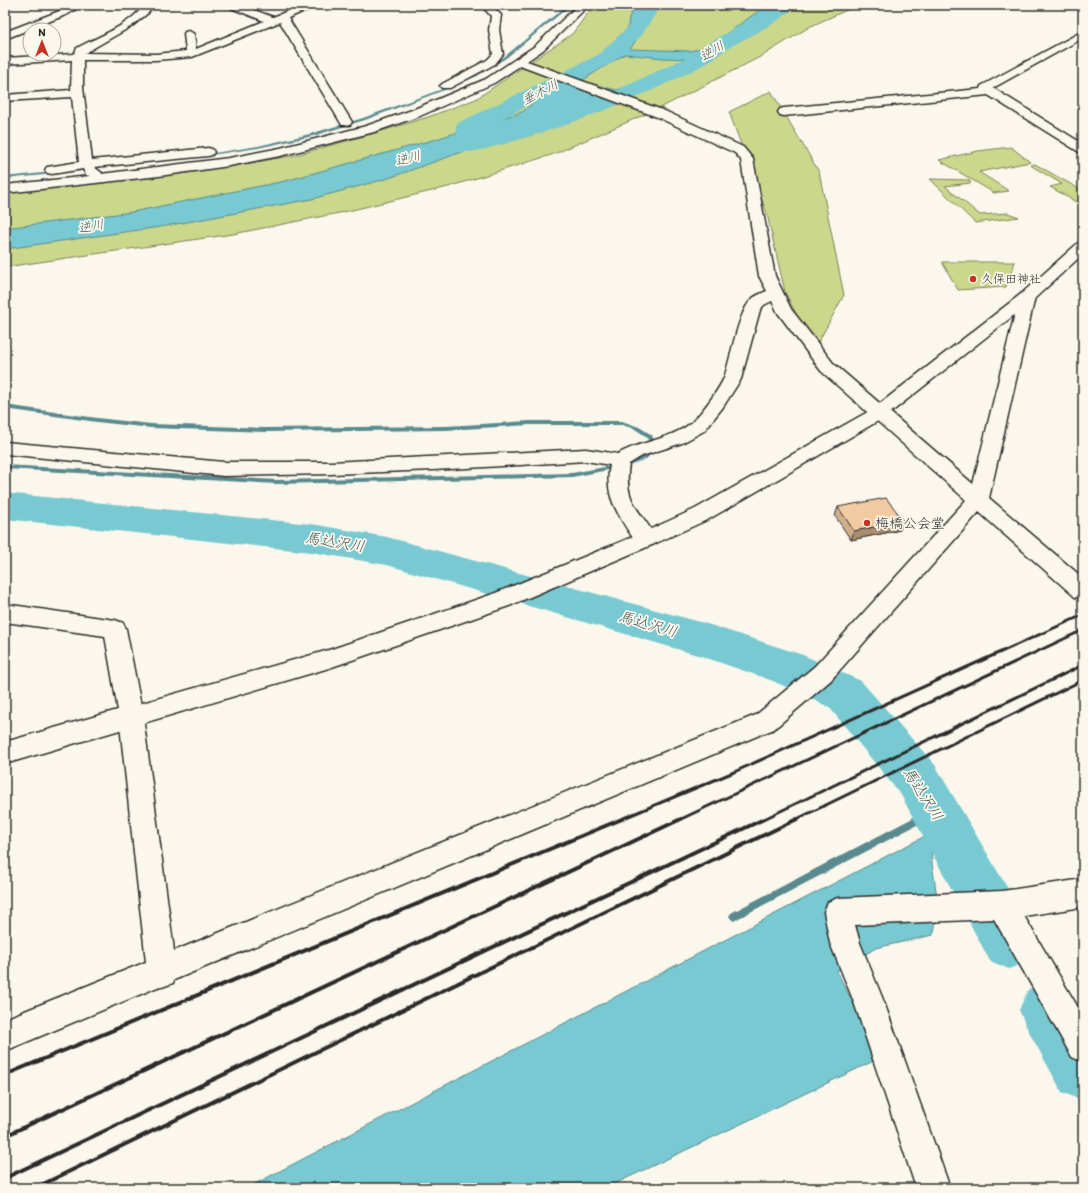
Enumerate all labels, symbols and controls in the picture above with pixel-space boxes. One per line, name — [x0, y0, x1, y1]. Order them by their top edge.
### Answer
north arrow — [22, 22, 62, 62]
text: N — [38, 26, 46, 39]
water label: 逆川 — [697, 38, 727, 64]
water label: 垂木川 — [519, 76, 561, 108]
water label: 逆川 — [394, 148, 422, 168]
water label: 逆川 — [77, 216, 105, 236]
place label: 久保田神社 — [981, 272, 1041, 286]
marker: 久保田神社 — [968, 274, 978, 284]
place label: 梅橋公会堂 — [875, 515, 945, 532]
marker: 梅橋公会堂 — [862, 518, 872, 528]
water label: 馬込沢川 — [304, 528, 366, 556]
water label: 馬込沢川 — [617, 607, 679, 641]
water label: 馬込沢川 — [899, 764, 947, 824]

